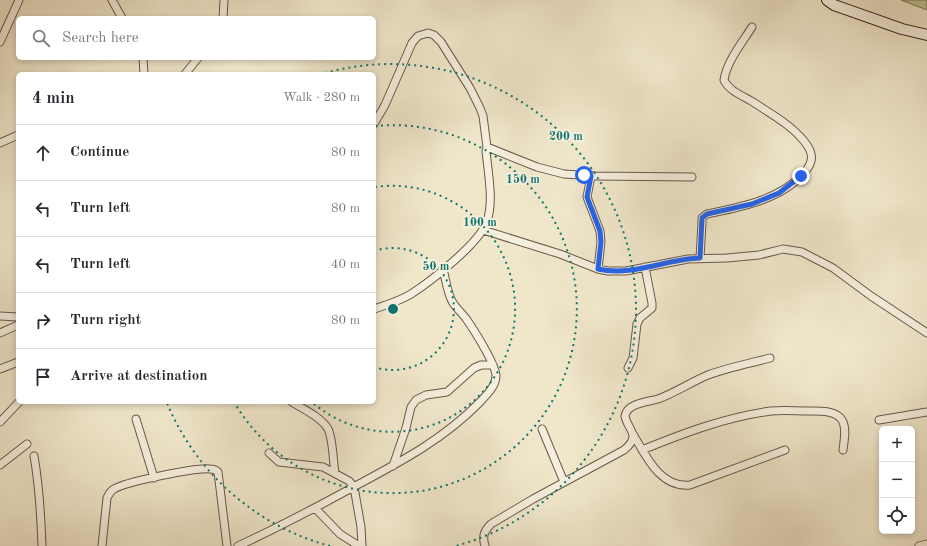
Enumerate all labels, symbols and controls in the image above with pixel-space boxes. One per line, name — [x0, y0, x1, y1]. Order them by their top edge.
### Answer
search box — [16, 16, 376, 60]
icon: search — [30, 27, 52, 49]
text: Search here — [62, 31, 139, 46]
text: 4 min — [32, 90, 75, 107]
text: Walk · 280 m — [283, 91, 360, 104]
text: 200 m — [549, 131, 583, 143]
icon: ahead — [32, 142, 54, 164]
text: Continue — [70, 145, 129, 160]
text: 80 m — [331, 146, 360, 159]
route start — [575, 166, 593, 184]
route end — [792, 167, 810, 185]
text: 150 m — [506, 173, 540, 186]
icon: left — [32, 198, 54, 220]
text: Turn left — [70, 201, 130, 216]
text: 80 m — [331, 202, 360, 215]
text: 100 m — [463, 217, 497, 229]
icon: left — [32, 254, 54, 276]
text: Turn left — [70, 257, 130, 272]
text: 40 m — [331, 258, 360, 271]
text: 50 m — [423, 260, 450, 273]
centre of rings — [386, 302, 400, 316]
icon: right — [32, 310, 54, 332]
text: Turn right — [70, 313, 141, 328]
text: 80 m — [331, 314, 360, 327]
icon: arrive — [32, 366, 54, 388]
text: Arrive at destination — [70, 369, 208, 384]
map controls — [879, 426, 915, 534]
button: + — [879, 426, 915, 462]
button: − — [879, 462, 915, 498]
button: locate — [879, 498, 915, 534]

